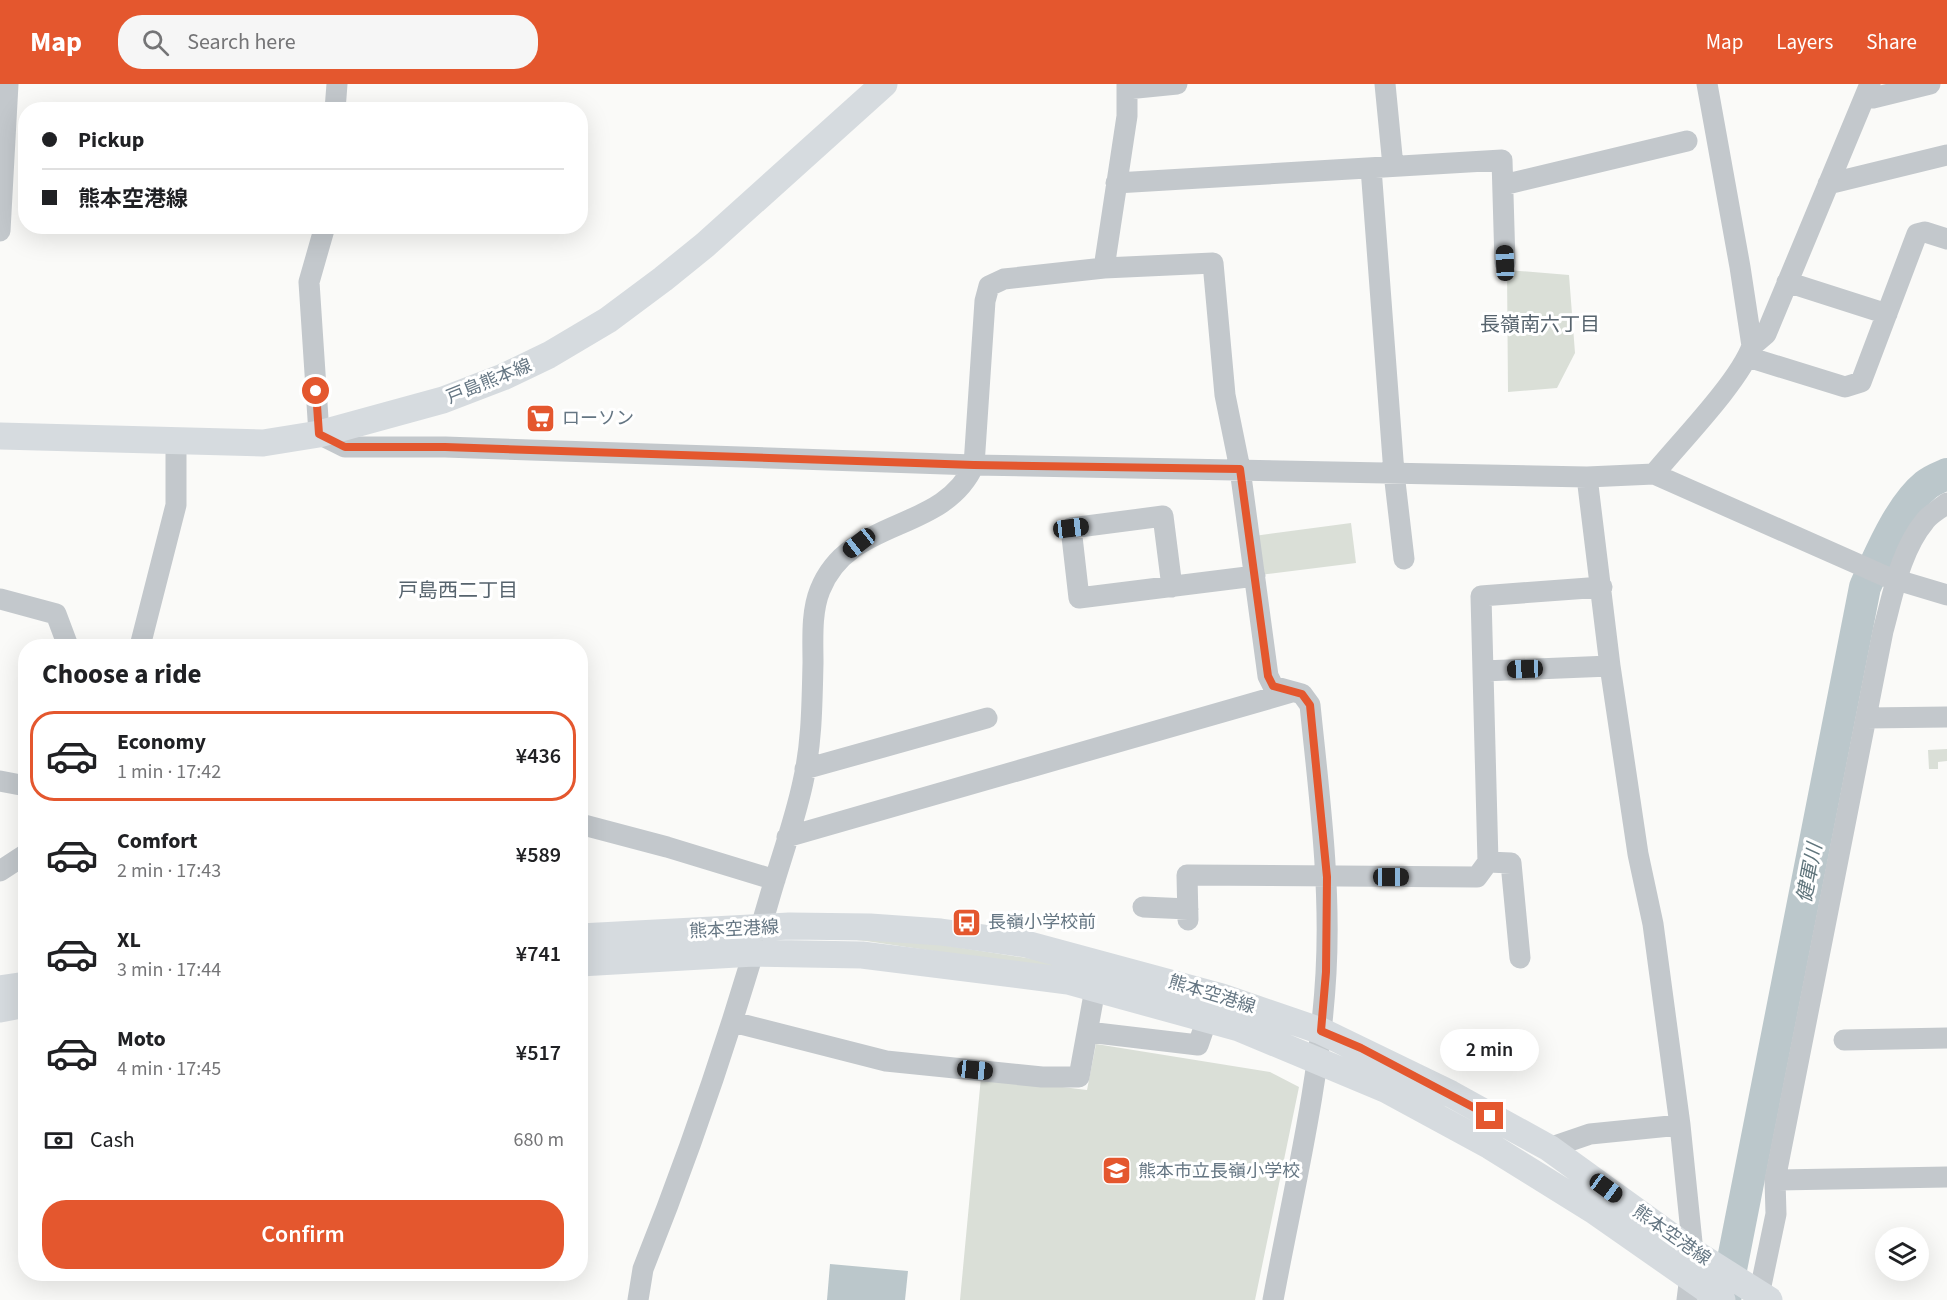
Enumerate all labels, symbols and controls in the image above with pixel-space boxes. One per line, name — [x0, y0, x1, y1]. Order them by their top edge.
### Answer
search box — [118, 15, 538, 69]
text: Map — [30, 22, 82, 62]
icon: search — [139, 26, 172, 59]
text: Search here — [187, 26, 296, 58]
text: Map — [1706, 27, 1743, 57]
text: Layers — [1776, 27, 1833, 57]
text: Share — [1866, 27, 1917, 57]
text: Pickup — [78, 124, 144, 156]
text: 熊本空港線 — [78, 183, 188, 215]
car — [1495, 245, 1515, 281]
district label: 長嶺南六丁目 — [1480, 311, 1600, 339]
street label: 戸島熊本線 — [443, 353, 536, 410]
route start — [302, 377, 329, 404]
supermarket icon: ローソン — [525, 402, 557, 434]
place label: ローソン — [562, 406, 634, 431]
car — [1052, 517, 1090, 539]
car — [839, 525, 879, 561]
district label: 戸島西二丁目 — [398, 577, 518, 605]
text: Choose a ride — [42, 655, 202, 694]
car — [1507, 659, 1543, 679]
text: Economy — [117, 726, 206, 758]
icon: car — [45, 729, 99, 783]
text: ¥436 — [516, 740, 561, 772]
text: 1 min · 17:42 — [117, 758, 221, 786]
text: Comfort — [117, 825, 198, 857]
icon: car — [45, 828, 99, 882]
text: ¥589 — [516, 839, 561, 871]
water label: 健軍川 — [1791, 839, 1830, 905]
text: 2 min · 17:43 — [117, 857, 221, 885]
car — [1373, 868, 1409, 886]
bus stop icon: 長嶺小学校前 — [951, 906, 983, 938]
place label: 長嶺小学校前 — [988, 910, 1096, 935]
street label: 熊本空港線 — [688, 915, 780, 944]
text: XL — [117, 924, 141, 956]
icon: car — [45, 927, 99, 981]
text: ¥741 — [516, 938, 561, 970]
text: 3 min · 17:44 — [117, 956, 221, 984]
street label: 熊本空港線 — [1165, 969, 1259, 1020]
text: Moto — [117, 1023, 166, 1055]
icon: car — [45, 1026, 99, 1080]
callout: 2 min — [1440, 1029, 1540, 1071]
text: 2 min — [1466, 1036, 1513, 1064]
text: ¥517 — [516, 1037, 561, 1069]
text: 4 min · 17:45 — [117, 1055, 221, 1083]
car — [956, 1059, 994, 1081]
route end — [1476, 1102, 1503, 1129]
icon: cash — [42, 1124, 75, 1157]
text: Cash — [90, 1124, 135, 1156]
text: 680 m — [514, 1126, 564, 1154]
school or university icon: 熊本市立長嶺小学校 — [1101, 1155, 1133, 1187]
place label: 熊本市立長嶺小学校 — [1138, 1159, 1300, 1184]
car — [1586, 1170, 1626, 1206]
street label: 熊本空港線 — [1628, 1199, 1716, 1271]
button: Confirm — [42, 1200, 564, 1269]
map controls — [1875, 1227, 1929, 1281]
button: layers — [1875, 1227, 1929, 1281]

